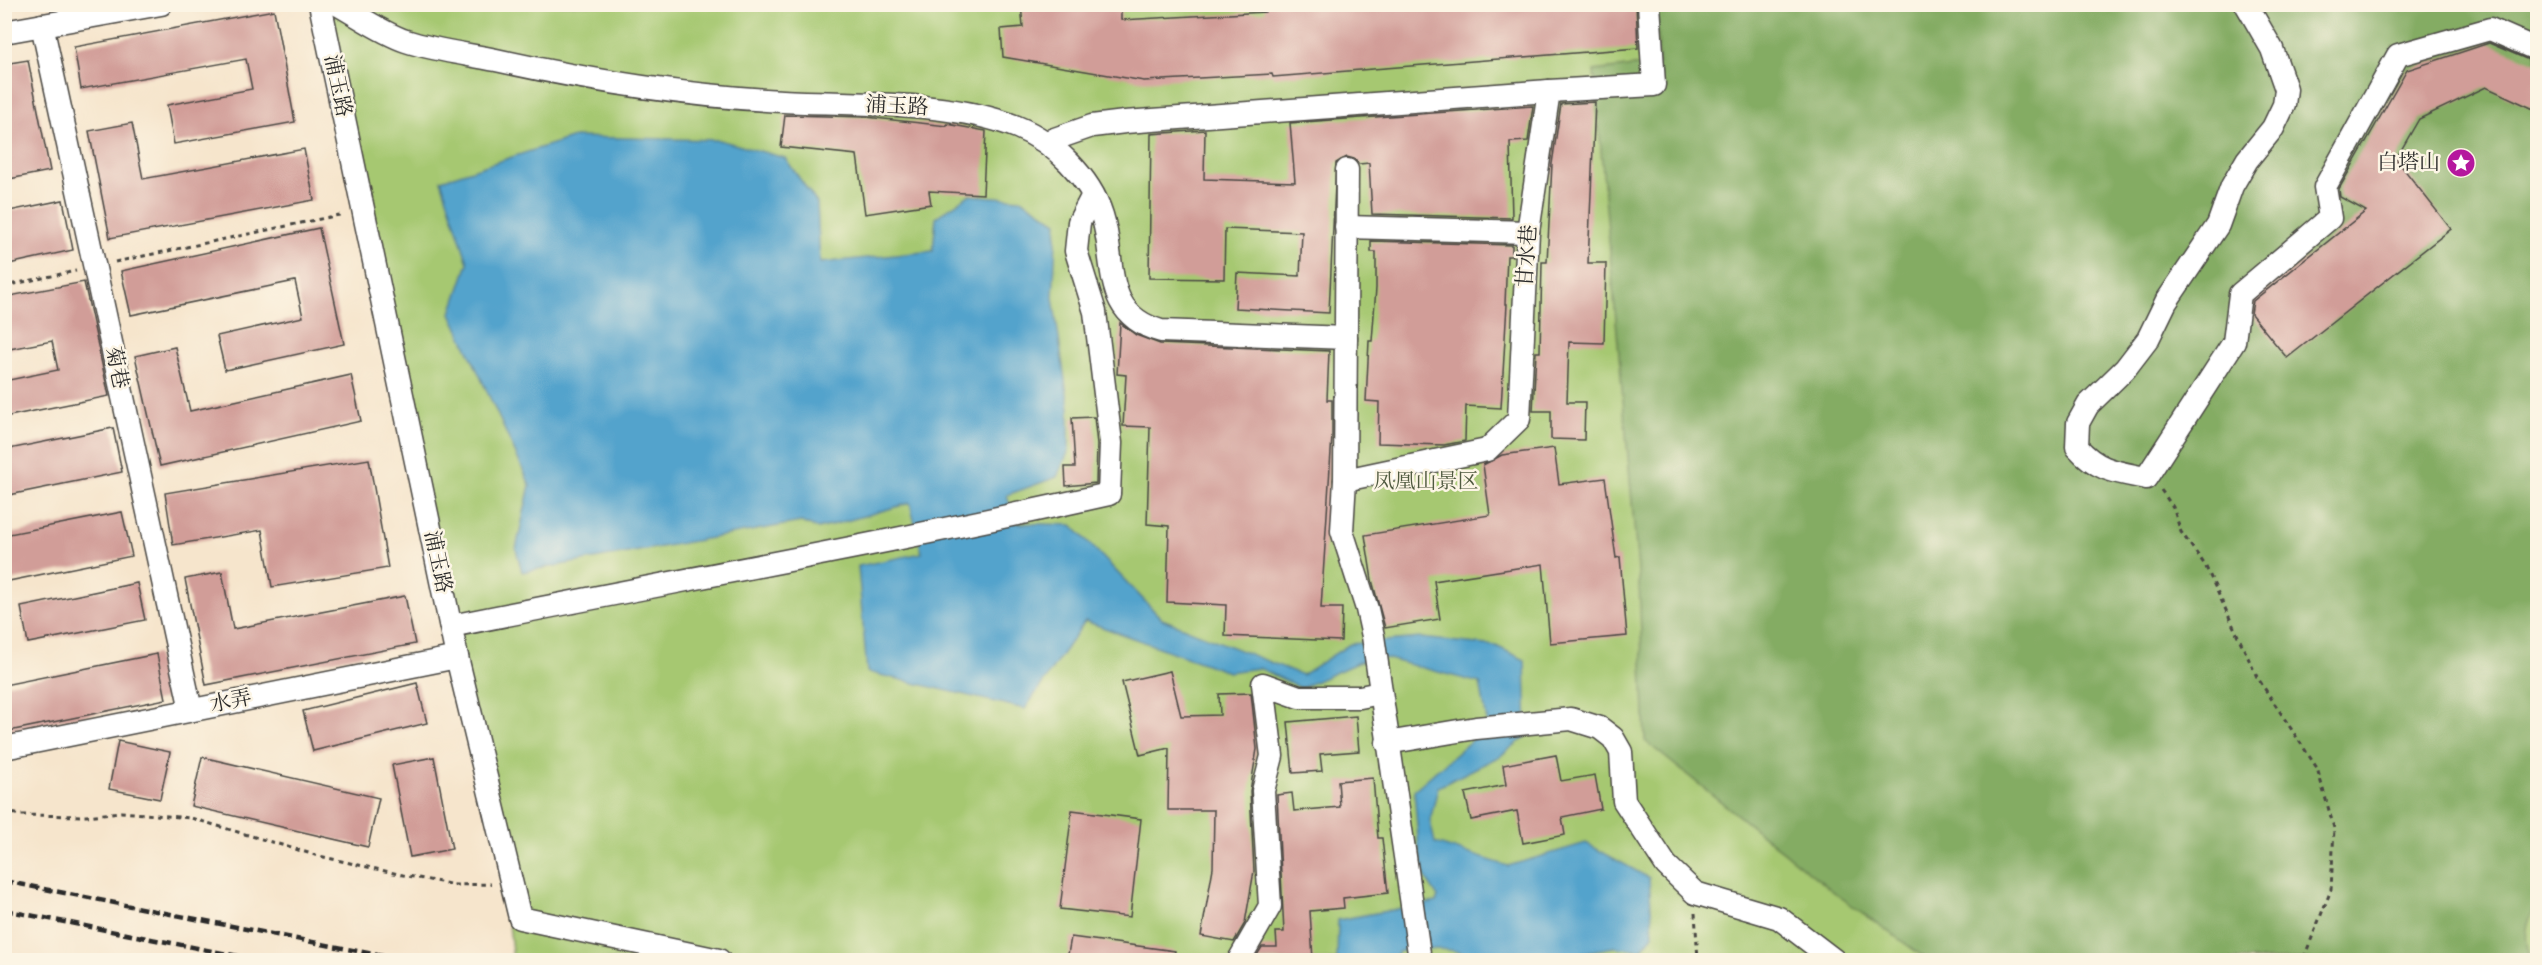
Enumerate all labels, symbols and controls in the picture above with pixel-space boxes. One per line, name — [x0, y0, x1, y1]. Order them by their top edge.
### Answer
street label: 浦玉路 — [317, 52, 357, 120]
street label: 浦玉路 — [865, 92, 929, 122]
place icon: 白塔山 — [2445, 147, 2477, 179]
place label: 白塔山 — [2377, 150, 2440, 177]
street label: 甘水巷 — [1512, 224, 1544, 288]
street label: 菊巷 — [98, 345, 134, 391]
park label: 凤凰山景区 — [1374, 469, 1479, 496]
street label: 浦玉路 — [417, 528, 457, 596]
street label: 水弄 — [208, 685, 254, 719]

